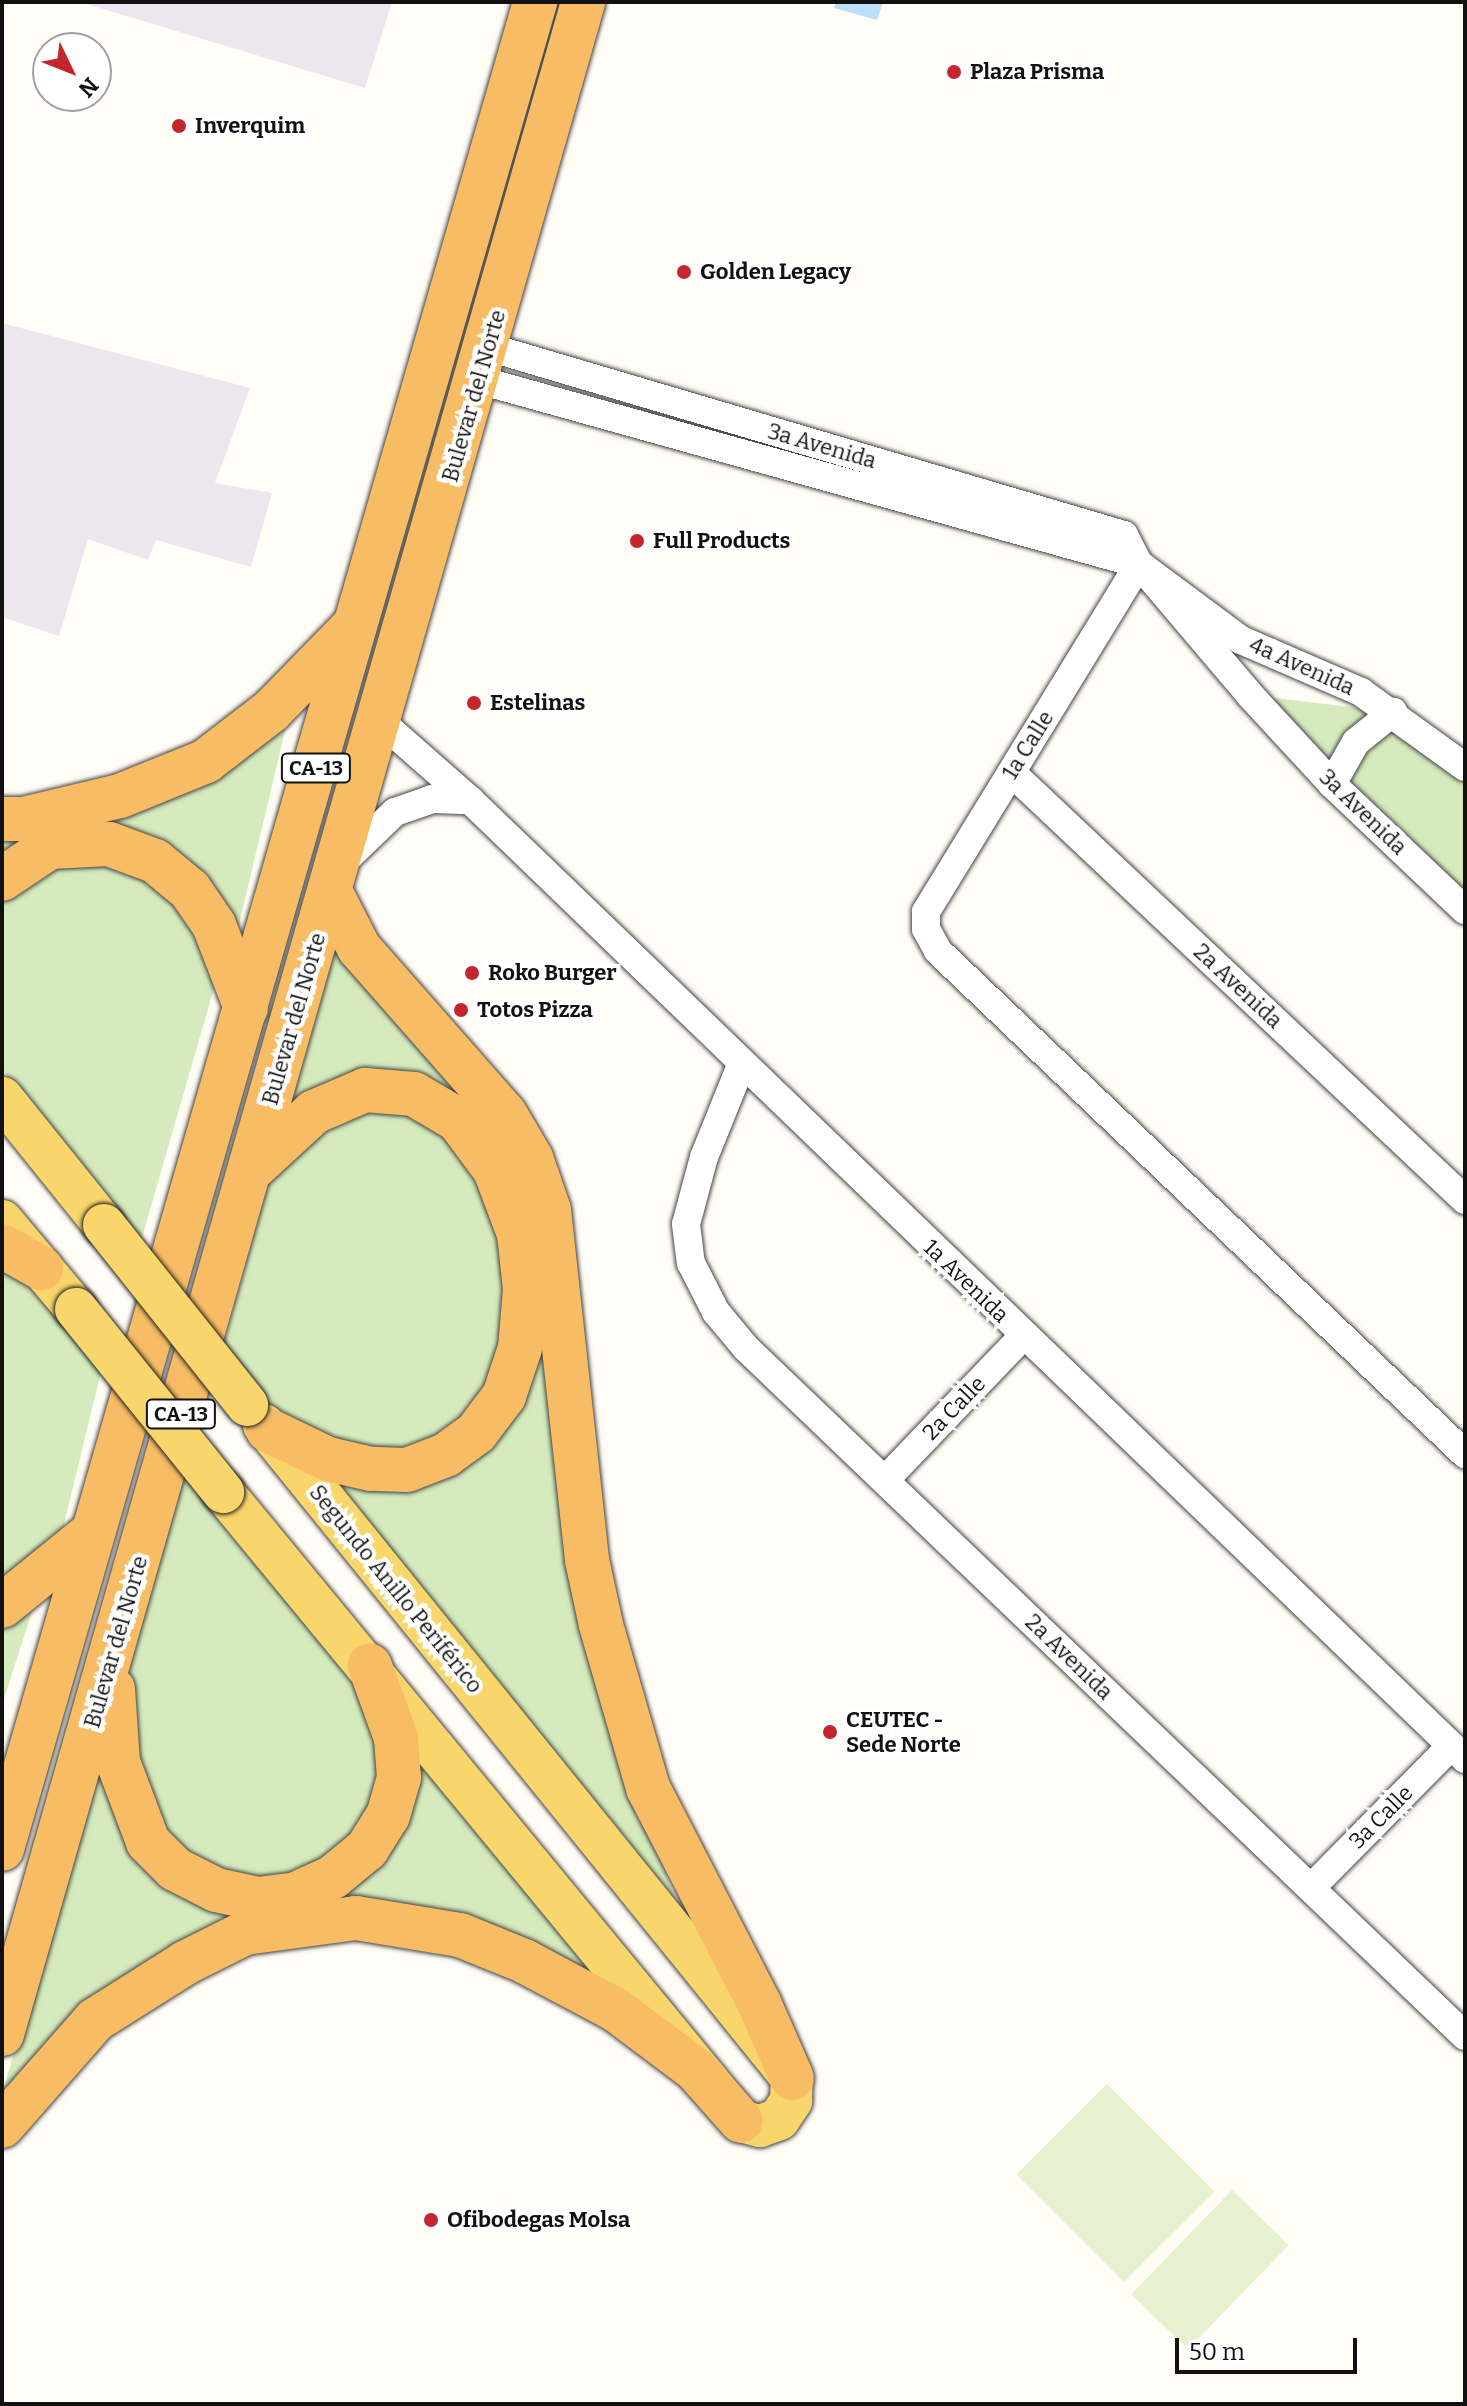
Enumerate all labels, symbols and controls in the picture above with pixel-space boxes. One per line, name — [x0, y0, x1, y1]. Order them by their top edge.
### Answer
north arrow — [32, 32, 112, 112]
place label: Plaza Prisma — [970, 59, 1104, 85]
marker: Plaza Prisma — [945, 63, 963, 81]
text: N — [73, 72, 104, 103]
place label: Inverquim — [195, 113, 305, 139]
marker: Inverquim — [170, 117, 188, 135]
place label: Golden Legacy — [700, 259, 851, 285]
marker: Golden Legacy — [675, 263, 693, 281]
street label: Bulevar del Norte — [437, 307, 511, 485]
street label: 3a Avenida — [765, 418, 879, 474]
place label: Full Products — [653, 528, 790, 554]
marker: Full Products — [628, 532, 646, 550]
street label: 4a Avenida — [1245, 631, 1359, 701]
place label: Estelinas — [490, 690, 585, 716]
marker: Estelinas — [465, 694, 483, 712]
street label: 1a Calle — [997, 706, 1059, 784]
road number: CA-13 — [280, 752, 352, 784]
street label: 3a Avenida — [1314, 764, 1412, 860]
street label: Bulevar del Norte — [257, 930, 331, 1108]
street label: 2a Avenida — [1188, 938, 1288, 1034]
place label: Roko Burger — [488, 960, 617, 986]
marker: Roko Burger — [463, 964, 481, 982]
place label: Totos Pizza — [477, 997, 593, 1023]
marker: Totos Pizza — [452, 1001, 470, 1019]
street label: 1a Avenida — [918, 1234, 1014, 1328]
street label: 2a Calle — [917, 1370, 991, 1446]
road number: CA-13 — [145, 1398, 217, 1430]
street label: Segundo Anillo Periférico — [304, 1480, 488, 1698]
street label: Bulevar del Norte — [79, 1553, 153, 1731]
street label: 2a Avenida — [1020, 1609, 1118, 1705]
place label: CEUTEC - Sede Norte — [846, 1706, 961, 1758]
marker: CEUTEC - Sede Norte — [821, 1723, 839, 1741]
street label: 3a Calle — [1344, 1780, 1418, 1854]
place label: Ofibodegas Molsa — [447, 2207, 630, 2233]
marker: Ofibodegas Molsa — [422, 2211, 440, 2229]
scale bar — [1179, 2322, 1361, 2372]
text: 50 m — [1189, 2338, 1245, 2366]

